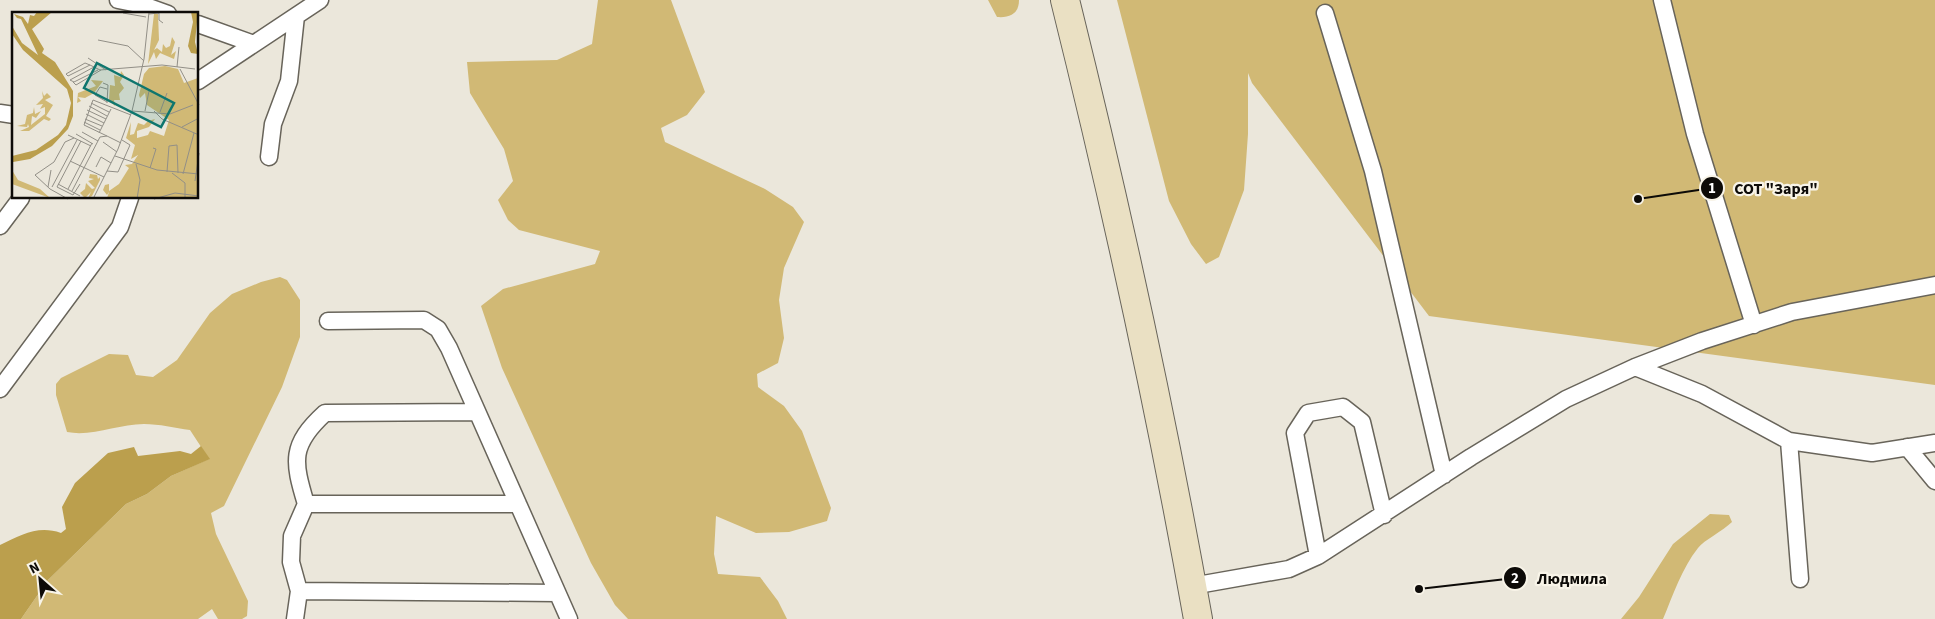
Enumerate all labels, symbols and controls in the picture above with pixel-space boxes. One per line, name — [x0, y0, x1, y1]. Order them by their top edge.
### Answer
inset map — [12, 12, 199, 199]
callout: СОТ "Заря" — [1699, 172, 1828, 203]
text: 1 — [1708, 178, 1716, 199]
text: СОТ "Заря" — [1734, 178, 1818, 200]
north arrow — [15, 554, 65, 604]
text: N — [26, 557, 43, 579]
callout: Людмила — [1502, 563, 1617, 594]
text: 2 — [1511, 568, 1519, 589]
text: Людмила — [1536, 568, 1607, 590]

